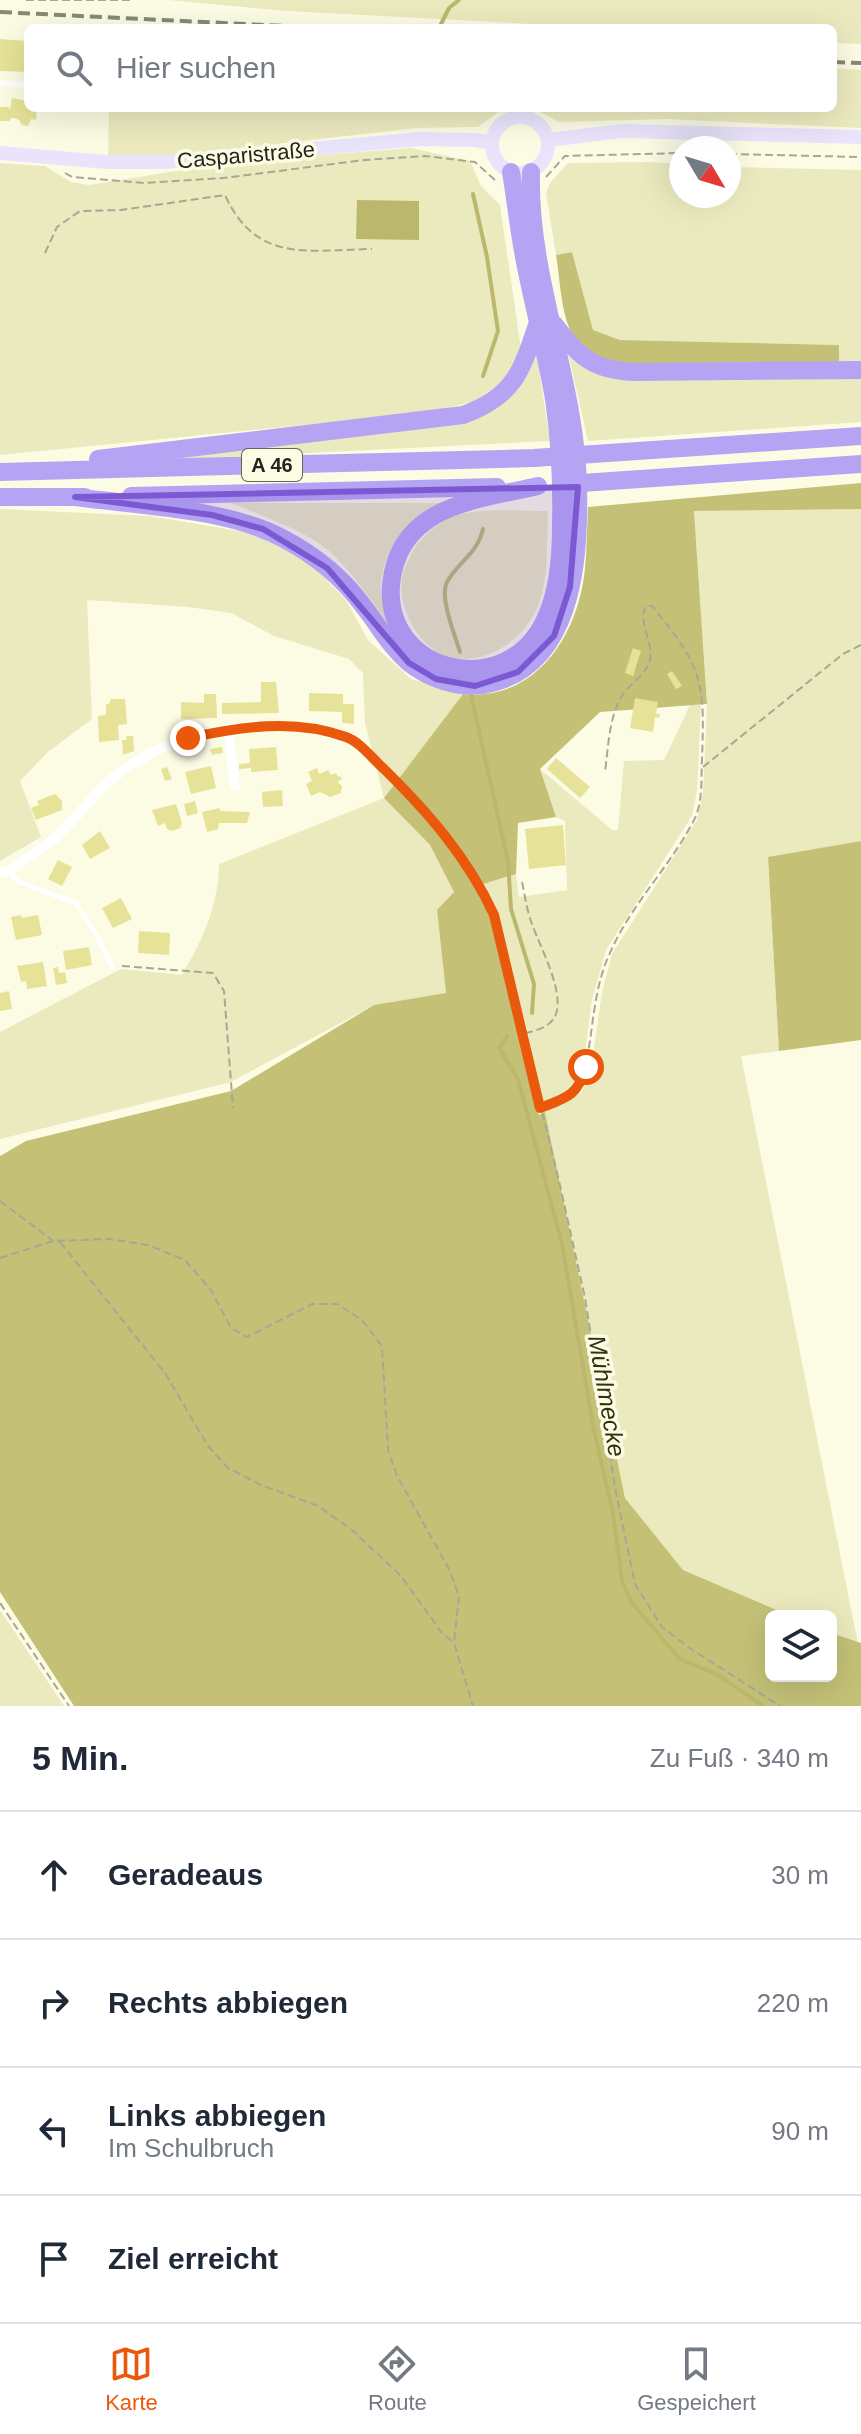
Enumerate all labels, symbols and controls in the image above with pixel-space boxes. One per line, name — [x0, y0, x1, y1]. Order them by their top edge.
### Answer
search box — [24, 24, 837, 112]
icon: search — [52, 46, 96, 90]
text: Hier suchen — [116, 51, 276, 84]
north arrow — [669, 136, 741, 208]
street label: Casparistraße — [176, 137, 316, 173]
road number: A 46 — [242, 449, 302, 481]
route end — [170, 720, 206, 756]
route start — [568, 1049, 604, 1085]
water label: Mühlmecke — [583, 1333, 631, 1459]
map controls — [765, 1610, 837, 1682]
button: layers — [765, 1610, 837, 1682]
text: 5 Min. — [32, 1739, 128, 1777]
text: Zu Fuß · 340 m — [650, 1743, 829, 1773]
icon: ahead — [32, 1853, 76, 1897]
text: Geradeaus — [108, 1858, 263, 1891]
text: 30 m — [771, 1860, 829, 1890]
icon: right — [32, 1981, 76, 2025]
text: Rechts abbiegen — [108, 1986, 348, 2019]
text: 220 m — [757, 1988, 829, 2018]
text: Links abbiegen — [108, 2099, 326, 2132]
icon: left — [32, 2109, 76, 2153]
text: 90 m — [771, 2116, 829, 2146]
text: Im Schulbruch — [108, 2133, 274, 2163]
icon: arrive — [32, 2237, 76, 2281]
text: Ziel erreicht — [108, 2242, 278, 2275]
tab: Karte — [105, 2342, 158, 2416]
tab: Route — [368, 2342, 427, 2416]
tab: Gespeichert — [637, 2342, 756, 2416]

